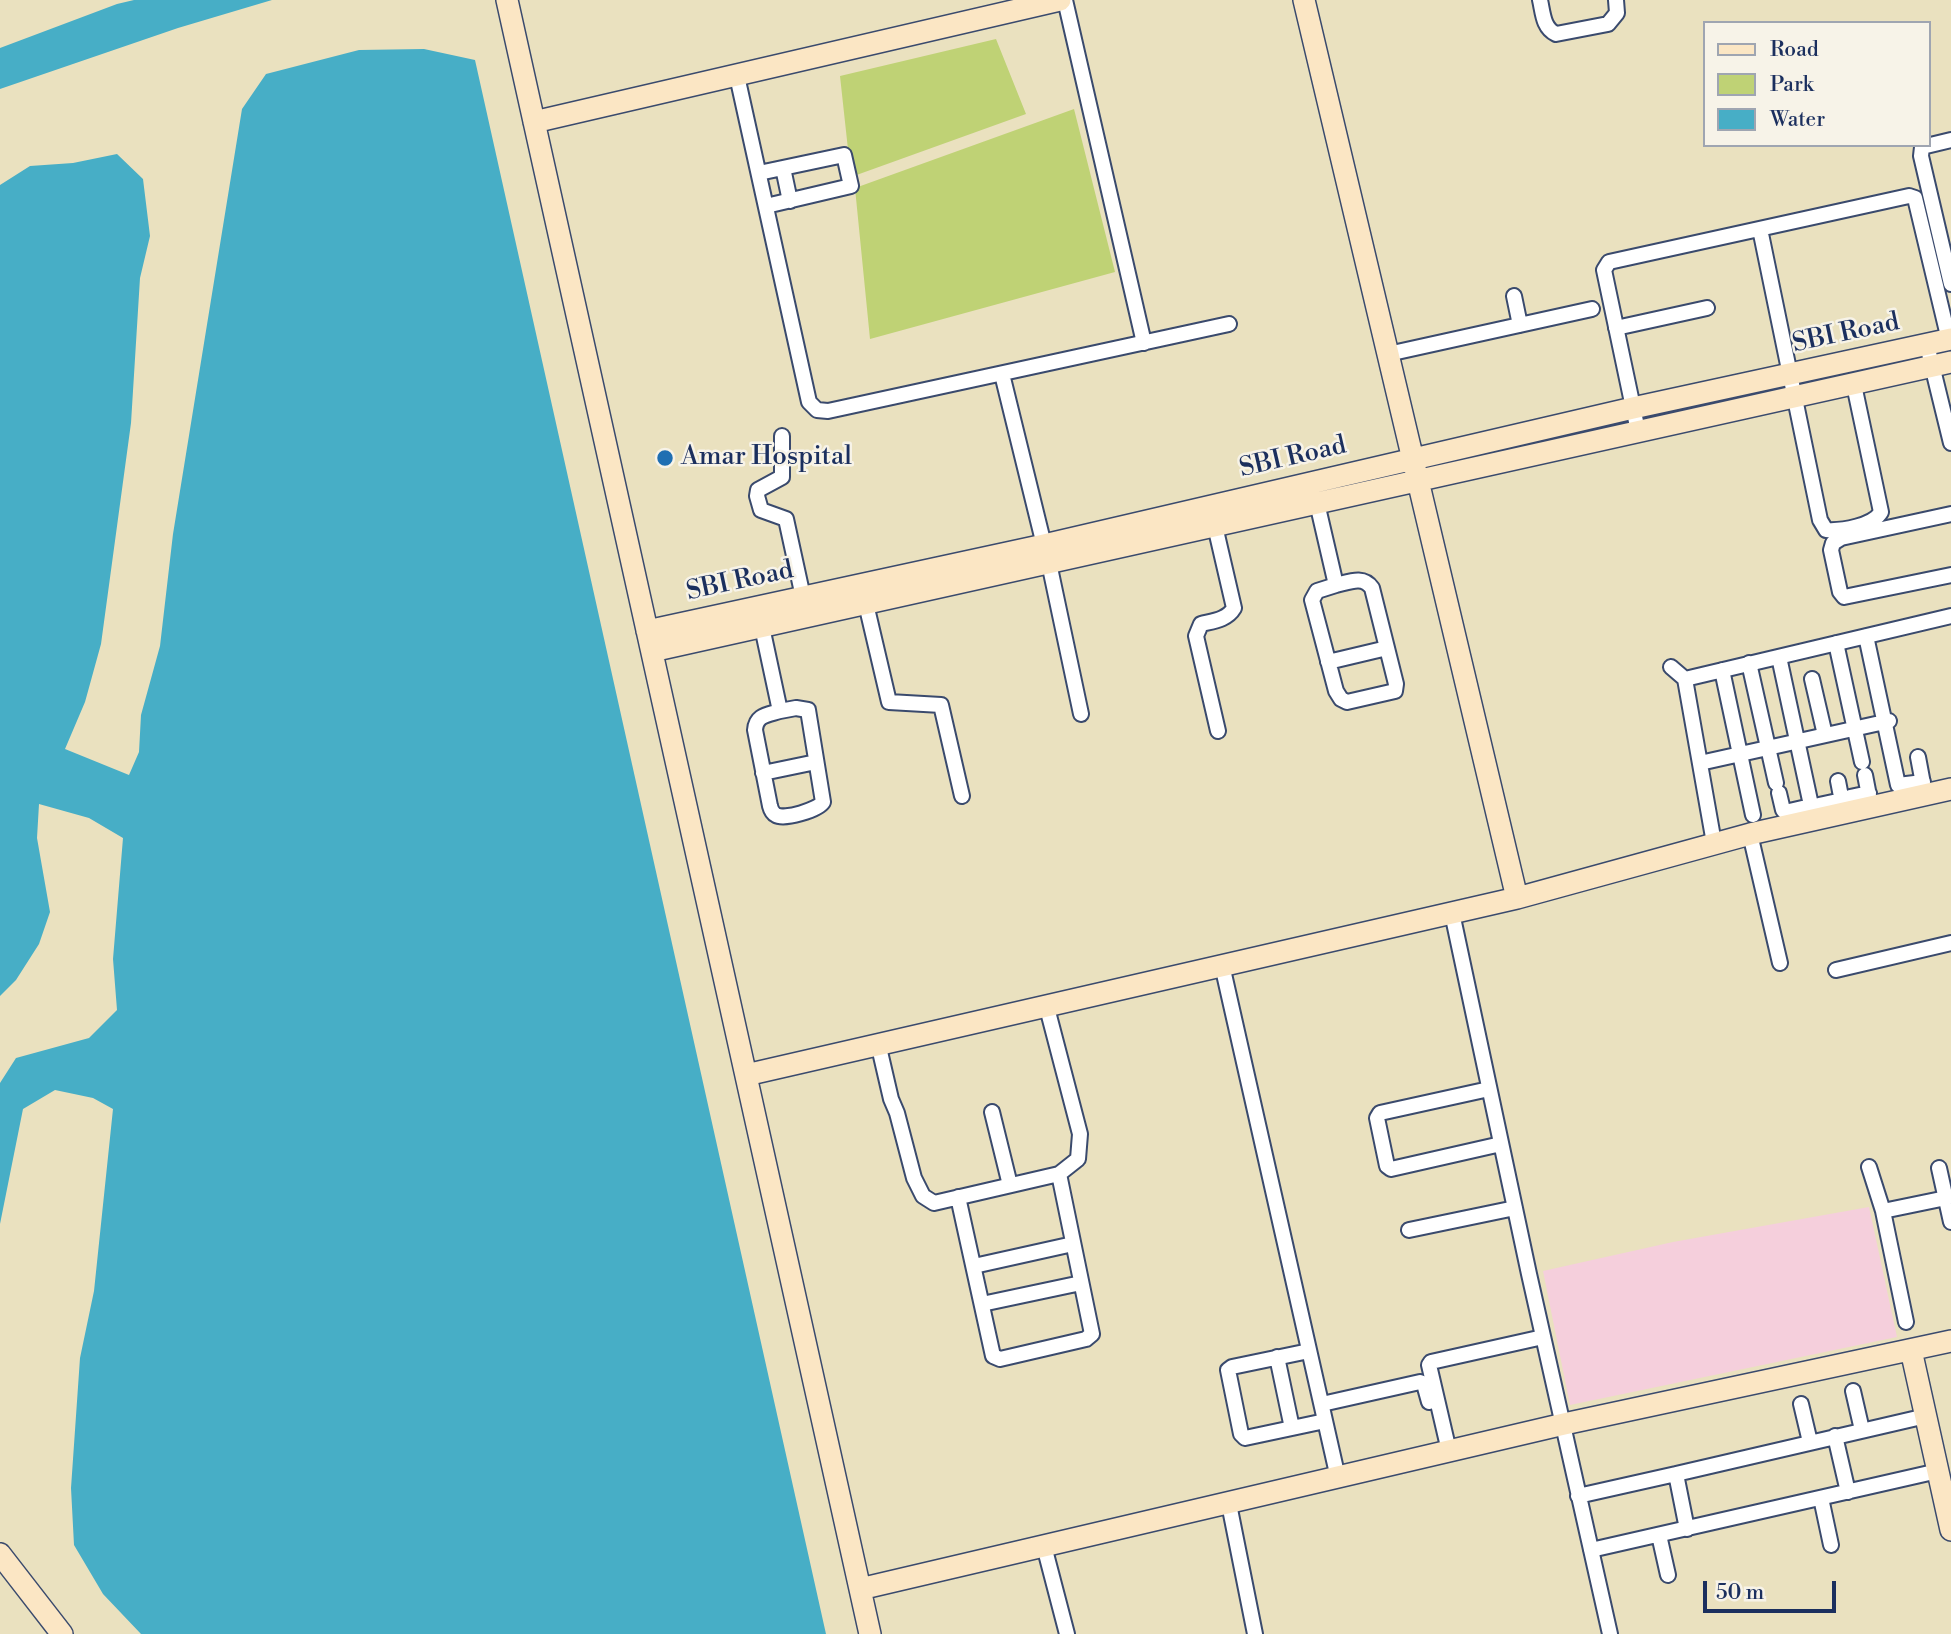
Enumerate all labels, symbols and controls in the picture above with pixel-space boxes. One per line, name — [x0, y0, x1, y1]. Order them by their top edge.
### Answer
legend — [1702, 21, 1930, 147]
text: Road — [1770, 37, 1819, 63]
text: Park — [1770, 72, 1814, 98]
text: Water — [1770, 107, 1825, 133]
street label: SBI Road — [1790, 307, 1902, 361]
street label: SBI Road — [1237, 431, 1349, 485]
place label: Amar Hospital — [681, 442, 852, 474]
marker: Amar Hospital — [655, 448, 675, 468]
street label: SBI Road — [684, 555, 796, 609]
scale bar — [1706, 1568, 1839, 1612]
text: 50 m — [1716, 1580, 1764, 1606]

